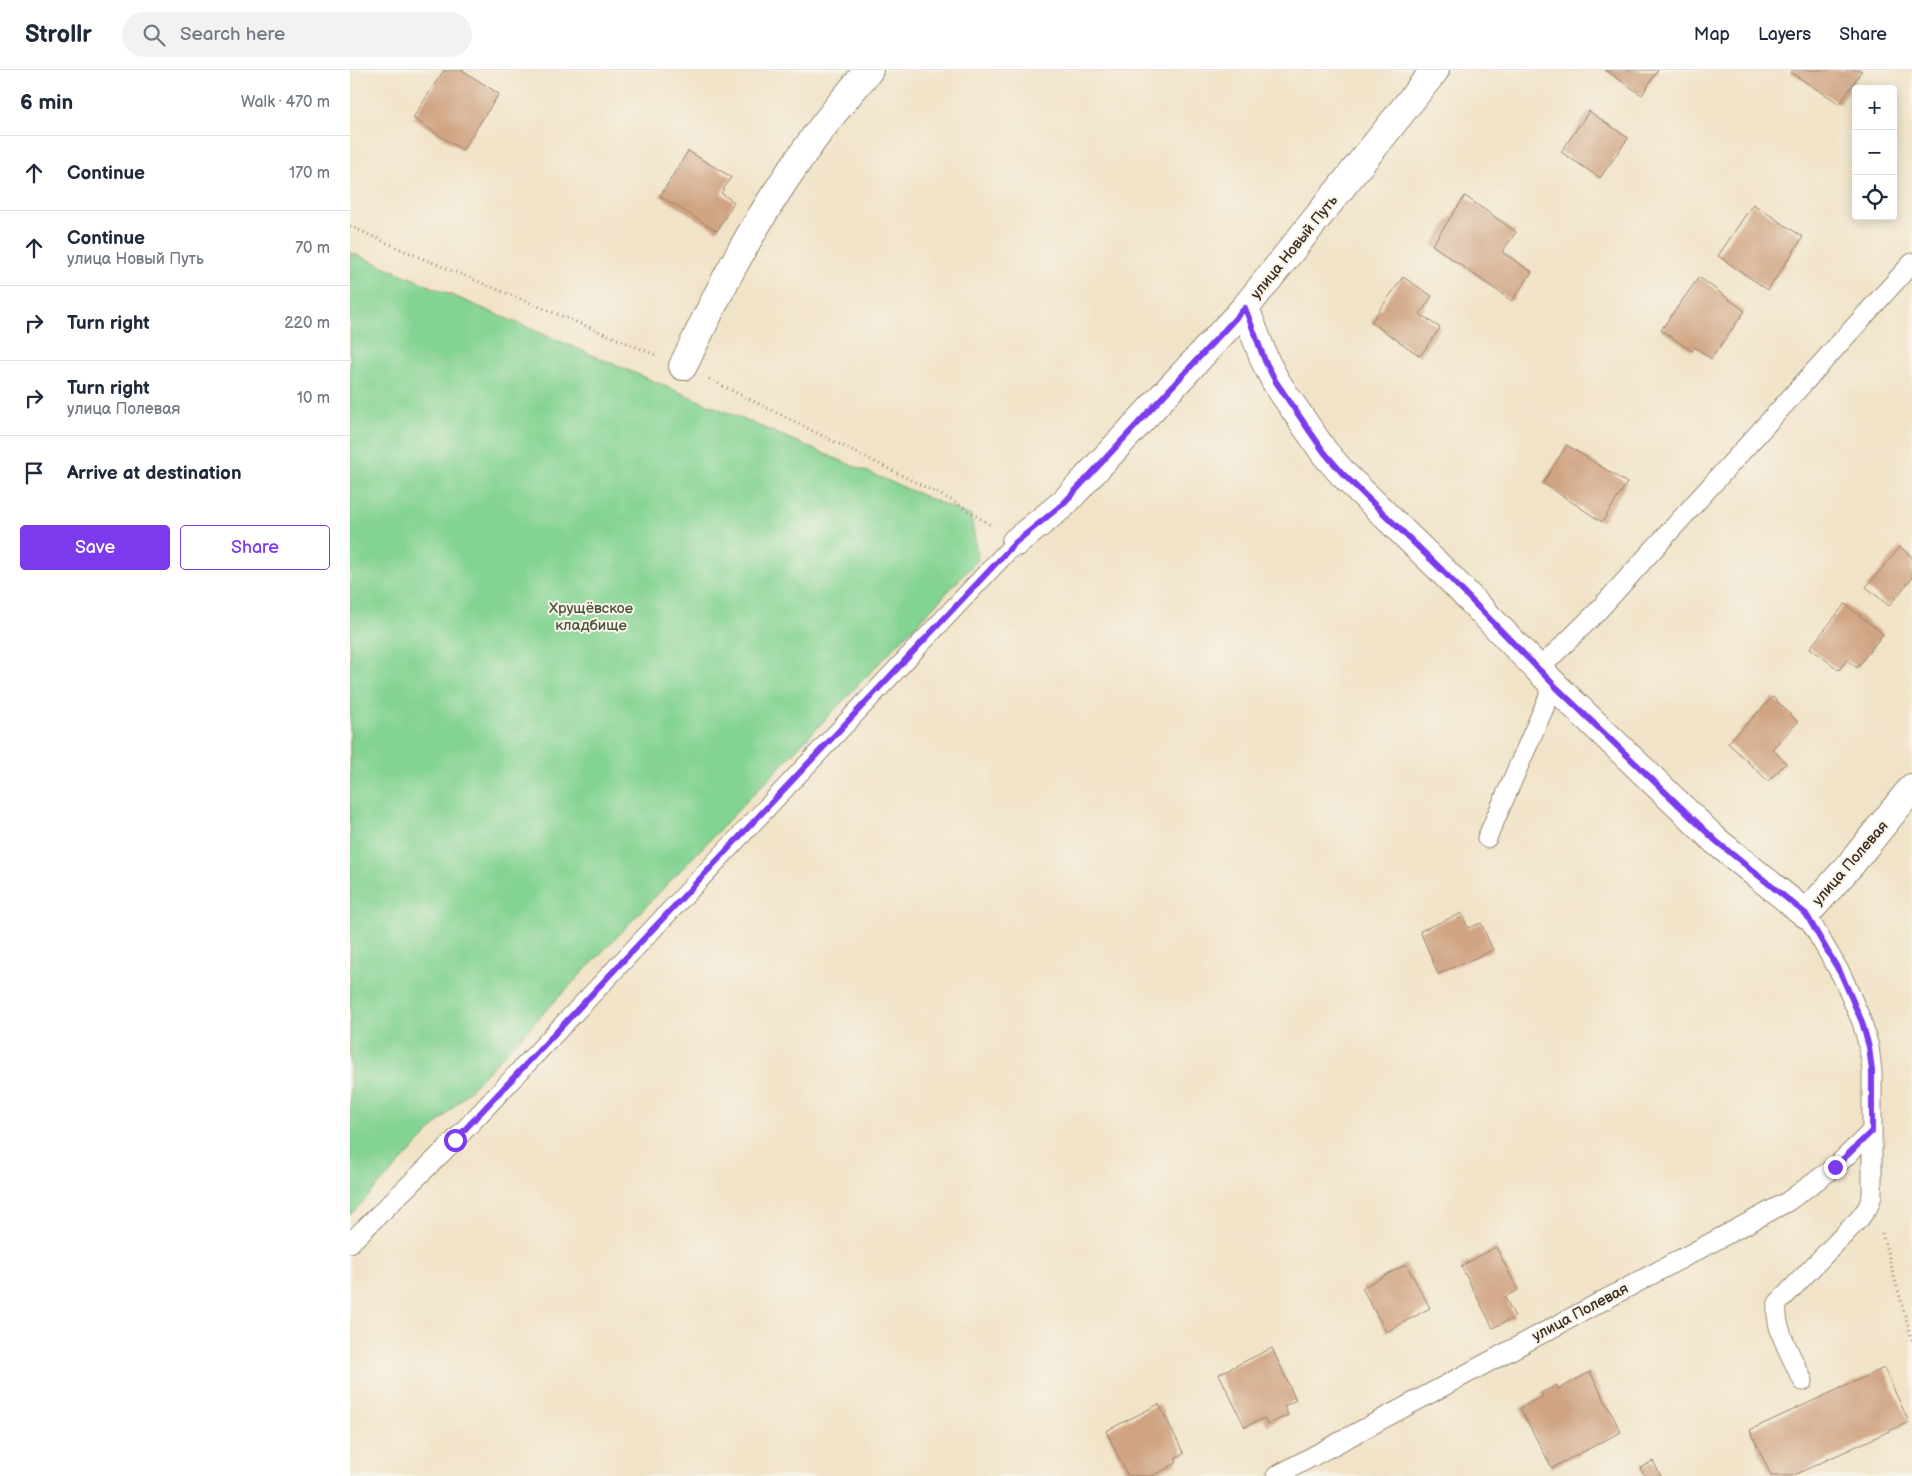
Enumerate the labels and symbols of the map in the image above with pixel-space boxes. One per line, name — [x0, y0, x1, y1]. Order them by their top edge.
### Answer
street label: улица Новый Путь — [1247, 191, 1343, 303]
park label: Хрущёвское кладбище — [549, 599, 633, 635]
street label: улица Полевая — [1808, 817, 1892, 910]
route start — [444, 1129, 467, 1152]
route end — [1824, 1156, 1847, 1179]
street label: улица Полевая — [1529, 1279, 1632, 1346]

